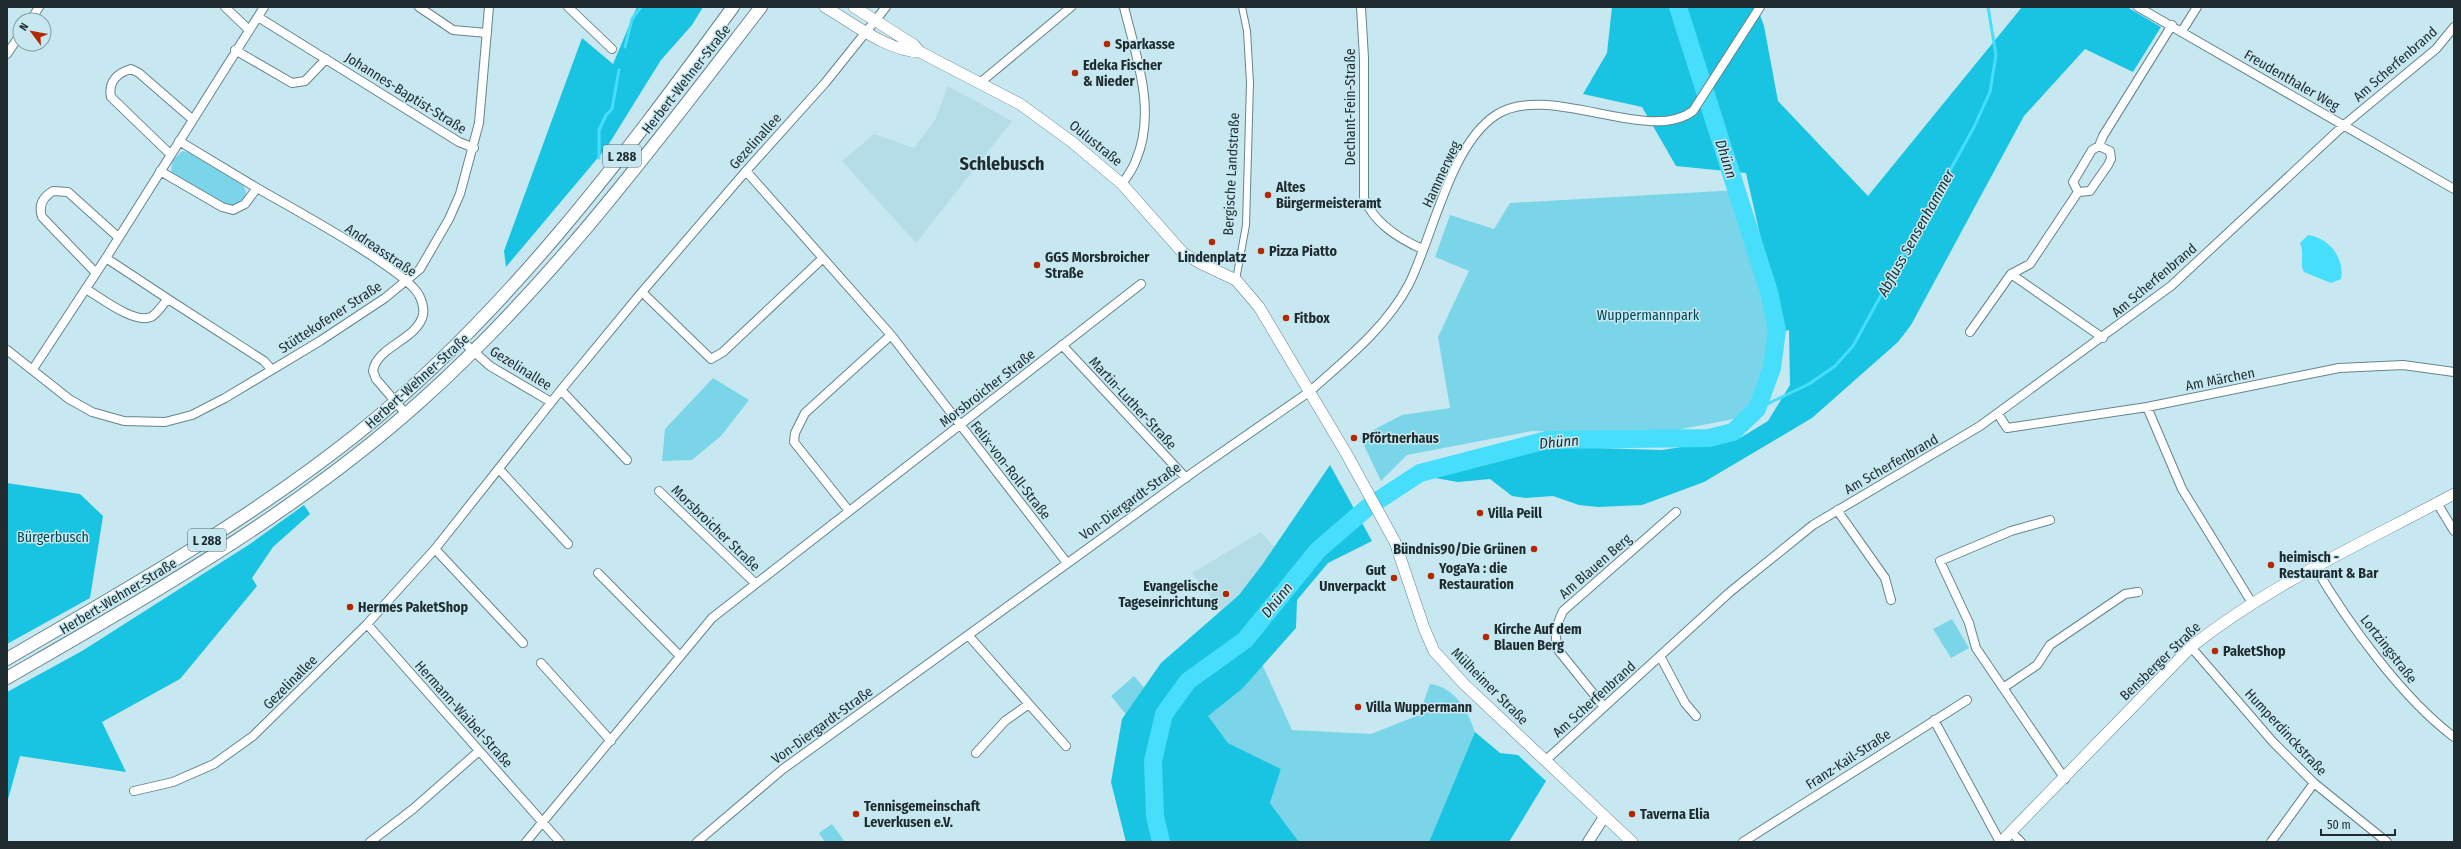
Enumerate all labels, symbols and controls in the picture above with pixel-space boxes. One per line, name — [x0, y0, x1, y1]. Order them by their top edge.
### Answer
north arrow — [12, 12, 52, 52]
text: N — [17, 21, 31, 33]
street label: Herbert-Wehner-Straße — [638, 21, 734, 137]
street label: Am Scherfenbrand — [2350, 23, 2441, 105]
place label: Sparkasse — [1115, 36, 1175, 53]
marker: Sparkasse — [1102, 39, 1112, 49]
street label: Freudenthaler Weg — [2241, 46, 2343, 115]
street label: Dechant-Fein-Straße — [1342, 48, 1359, 166]
street label: Johannes-Baptist-Straße — [342, 49, 470, 138]
place label: Edeka Fischer & Nieder — [1083, 57, 1163, 90]
marker: Edeka Fischer & Nieder — [1070, 68, 1080, 78]
street label: Gezelinallee — [726, 110, 785, 173]
street label: Bergische Landstraße — [1220, 112, 1243, 236]
street label: Oulustraße — [1066, 117, 1126, 170]
water label: Dhünn — [1711, 137, 1741, 181]
street label: Hammerweg — [1419, 138, 1464, 210]
road number: L 288 — [603, 145, 641, 167]
district label: Schlebusch — [960, 153, 1044, 175]
water label: Abfluss Sensenhammer — [1873, 166, 1959, 300]
place label: Altes Bürgermeisteramt — [1275, 179, 1383, 212]
marker: Altes Bürgermeisteramt — [1263, 190, 1273, 200]
street label: Andreasstraße — [342, 220, 420, 281]
marker: Lindenplatz — [1207, 237, 1217, 247]
street label: Am Scherfenbrand — [2108, 240, 2200, 321]
place label: Pizza Piatto — [1269, 243, 1337, 260]
marker: Pizza Piatto — [1256, 246, 1266, 256]
place label: GGS Morsbroicher Straße — [1045, 249, 1150, 282]
place label: Lindenplatz — [1178, 249, 1246, 266]
marker: GGS Morsbroicher Straße — [1032, 260, 1042, 270]
street label: Stüttekofener Straße — [276, 278, 385, 357]
park label: Wuppermannpark — [1597, 307, 1700, 324]
place label: Fitbox — [1294, 310, 1330, 327]
marker: Fitbox — [1281, 313, 1291, 323]
street label: Herbert-Wehner-Straße — [362, 330, 473, 432]
street label: Gezelinallee — [487, 343, 555, 394]
street label: Morsbroicher Straße — [936, 346, 1039, 431]
street label: Martin-Luther-Straße — [1085, 353, 1180, 453]
street label: Am Märchen — [2184, 364, 2256, 395]
street label: Felix-von-Roll-Straße — [967, 418, 1054, 523]
place label: Pförtnerhaus — [1362, 430, 1439, 447]
water label: Dhünn — [1538, 431, 1580, 453]
street label: Am Scherfenbrand — [1841, 431, 1941, 498]
marker: Pförtnerhaus — [1349, 433, 1359, 443]
street label: Von-Diergardt-Straße — [1076, 459, 1184, 544]
street label: Morsbroicher Straße — [668, 482, 764, 575]
place label: Villa Peill — [1487, 505, 1542, 522]
marker: Villa Peill — [1475, 508, 1485, 518]
park label: Bürgerbusch — [17, 529, 89, 546]
road number: L 288 — [188, 529, 226, 551]
street label: Am Blauen Berg — [1556, 530, 1635, 602]
place label: Bündnis90/Die Grünen — [1393, 541, 1526, 558]
marker: Bündnis90/Die Grünen — [1529, 544, 1539, 554]
place label: heimisch - Restaurant & Bar — [2279, 549, 2379, 582]
street label: Herbert-Wehner-Straße — [56, 555, 180, 638]
place label: YogaYa : die Restauration — [1438, 560, 1514, 593]
marker: heimisch - Restaurant & Bar — [2266, 560, 2276, 570]
place label: Gut Unverpackt — [1319, 562, 1387, 595]
marker: YogaYa : die Restauration — [1426, 571, 1436, 581]
marker: Gut Unverpackt — [1389, 573, 1399, 583]
place label: Evangelische Tageseinrichtung — [1118, 578, 1218, 611]
water label: Dhünn — [1257, 579, 1297, 621]
marker: Evangelische Tageseinrichtung — [1221, 589, 1231, 599]
place label: Hermes PaketShop — [358, 599, 468, 616]
marker: Hermes PaketShop — [345, 602, 355, 612]
street label: Lortzingstraße — [2357, 612, 2421, 687]
street label: Bensberger Straße — [2116, 618, 2204, 704]
place label: Kirche Auf dem Blauen Berg — [1494, 621, 1582, 654]
marker: Kirche Auf dem Blauen Berg — [1481, 632, 1491, 642]
place label: PaketShop — [2223, 643, 2286, 660]
street label: Mülheimer Straße — [1448, 644, 1532, 728]
marker: PaketShop — [2210, 646, 2220, 656]
street label: Gezelinallee — [260, 652, 321, 713]
street label: Hermann-Waibel-Straße — [411, 657, 516, 771]
street label: Am Scherfenbrand — [1549, 658, 1639, 741]
street label: Von-Diergardt-Straße — [768, 683, 876, 768]
street label: Humperdinckstraße — [2241, 685, 2330, 779]
place label: Villa Wuppermann — [1365, 699, 1472, 716]
marker: Villa Wuppermann — [1353, 702, 1363, 712]
street label: Franz-Kail-Straße — [1803, 726, 1894, 793]
place label: Tennisgemeinschaft Leverkusen e.V. — [864, 798, 981, 831]
place label: Taverna Elia — [1640, 806, 1710, 823]
marker: Tennisgemeinschaft Leverkusen e.V. — [851, 809, 861, 819]
marker: Taverna Elia — [1627, 809, 1637, 819]
scale bar — [2321, 811, 2395, 837]
text: 50 m — [2327, 818, 2351, 832]

